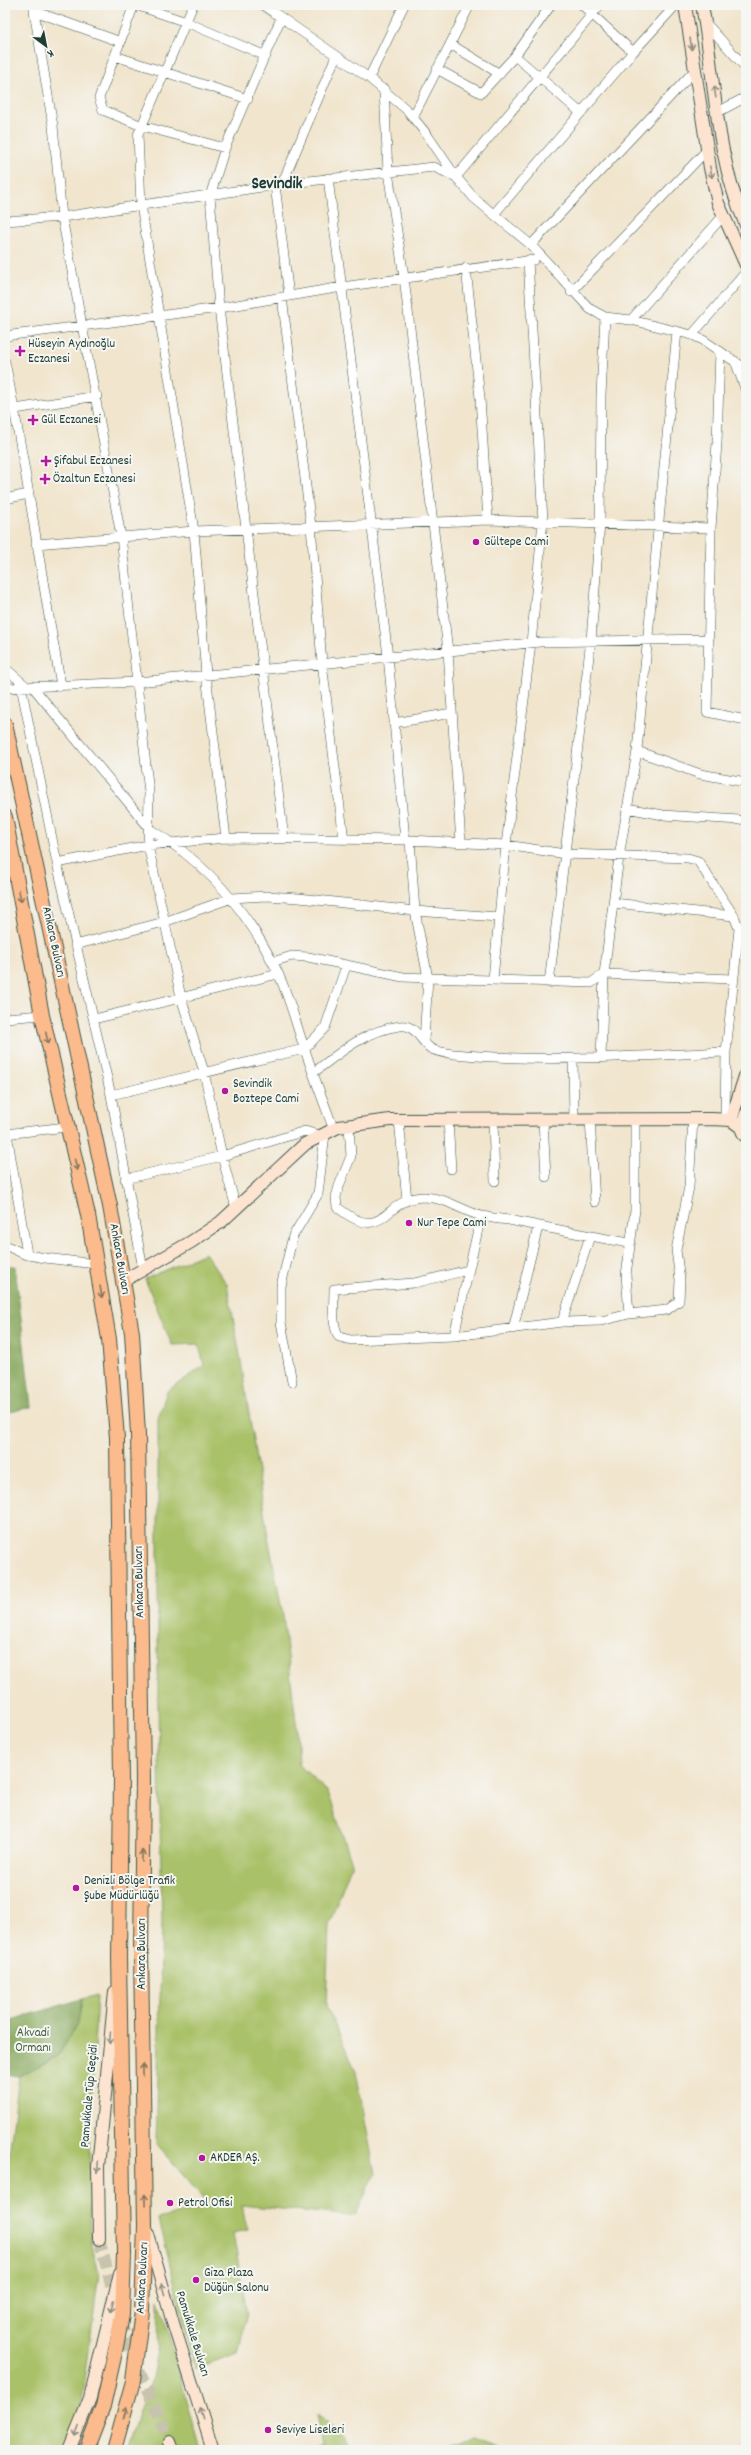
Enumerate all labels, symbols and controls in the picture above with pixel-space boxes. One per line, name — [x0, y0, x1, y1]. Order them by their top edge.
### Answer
north arrow — [26, 26, 66, 66]
one-way arrow — [687, 37, 695, 50]
text: K — [44, 45, 57, 61]
one-way arrow — [711, 86, 719, 99]
one-way arrow — [708, 165, 716, 178]
district label: Sevindik — [251, 173, 303, 197]
place label: Hüseyin Aydınoğlu Eczanesi — [28, 335, 115, 369]
marker: Hüseyin Aydınoğlu Eczanesi — [15, 346, 25, 356]
place label: Gül Eczanesi — [41, 411, 102, 430]
marker: Gül Eczanesi — [28, 415, 38, 425]
place label: Şifabul Eczanesi — [54, 452, 132, 471]
marker: Şifabul Eczanesi — [41, 456, 51, 466]
place label: Özaltun Eczanesi — [53, 470, 136, 489]
marker: Özaltun Eczanesi — [40, 474, 50, 484]
place label: Gültepe Cami — [484, 533, 549, 552]
marker: Gültepe Cami — [471, 537, 481, 547]
one-way arrow — [16, 890, 24, 903]
street label: Ankara Bulvarı — [36, 905, 70, 979]
one-way arrow — [44, 1031, 52, 1044]
place label: Sevindik Boztepe Cami — [233, 1075, 300, 1109]
marker: Sevindik Boztepe Cami — [220, 1086, 230, 1096]
one-way arrow — [72, 1158, 80, 1171]
place label: Nur Tepe Cami — [417, 1214, 487, 1233]
marker: Nur Tepe Cami — [404, 1218, 414, 1228]
street label: Ankara Bulvarı — [103, 1222, 135, 1296]
one-way arrow — [97, 1285, 105, 1298]
street label: Ankara Bulvarı — [130, 1546, 150, 1618]
one-way arrow — [138, 1850, 146, 1863]
place label: Denizli Bölge Trafik Şube Müdürlüğü — [84, 1872, 175, 1906]
marker: Denizli Bölge Trafik Şube Müdürlüğü — [71, 1883, 81, 1893]
street label: Ankara Bulvarı — [133, 1918, 152, 1990]
park label: Akvadi Ormanı — [15, 2024, 51, 2058]
one-way arrow — [106, 2031, 113, 2044]
street label: Pamukkale Tüp Geçidi — [76, 2043, 104, 2148]
one-way arrow — [139, 2064, 147, 2077]
place label: AKDER AŞ. — [210, 2149, 260, 2168]
marker: AKDER AŞ. — [197, 2153, 207, 2163]
one-way arrow — [95, 2160, 102, 2173]
one-way arrow — [141, 2194, 149, 2207]
place label: Petrol Ofisi — [178, 2194, 233, 2213]
marker: Petrol Ofisi — [165, 2198, 175, 2208]
street label: Ankara Bulvarı — [132, 2242, 154, 2314]
place label: Giza Plaza Düğün Salonu — [204, 2264, 269, 2298]
marker: Giza Plaza Düğün Salonu — [191, 2275, 201, 2285]
one-way arrow — [159, 2282, 166, 2295]
street label: Pamukkale Bulvarı — [170, 2289, 214, 2379]
one-way arrow — [107, 2299, 115, 2312]
one-way arrow — [121, 2406, 129, 2419]
one-way arrow — [197, 2406, 204, 2419]
place label: Seviye Liseleri — [276, 2421, 345, 2440]
one-way arrow — [73, 2424, 81, 2436]
marker: Seviye Liseleri — [263, 2425, 273, 2435]

